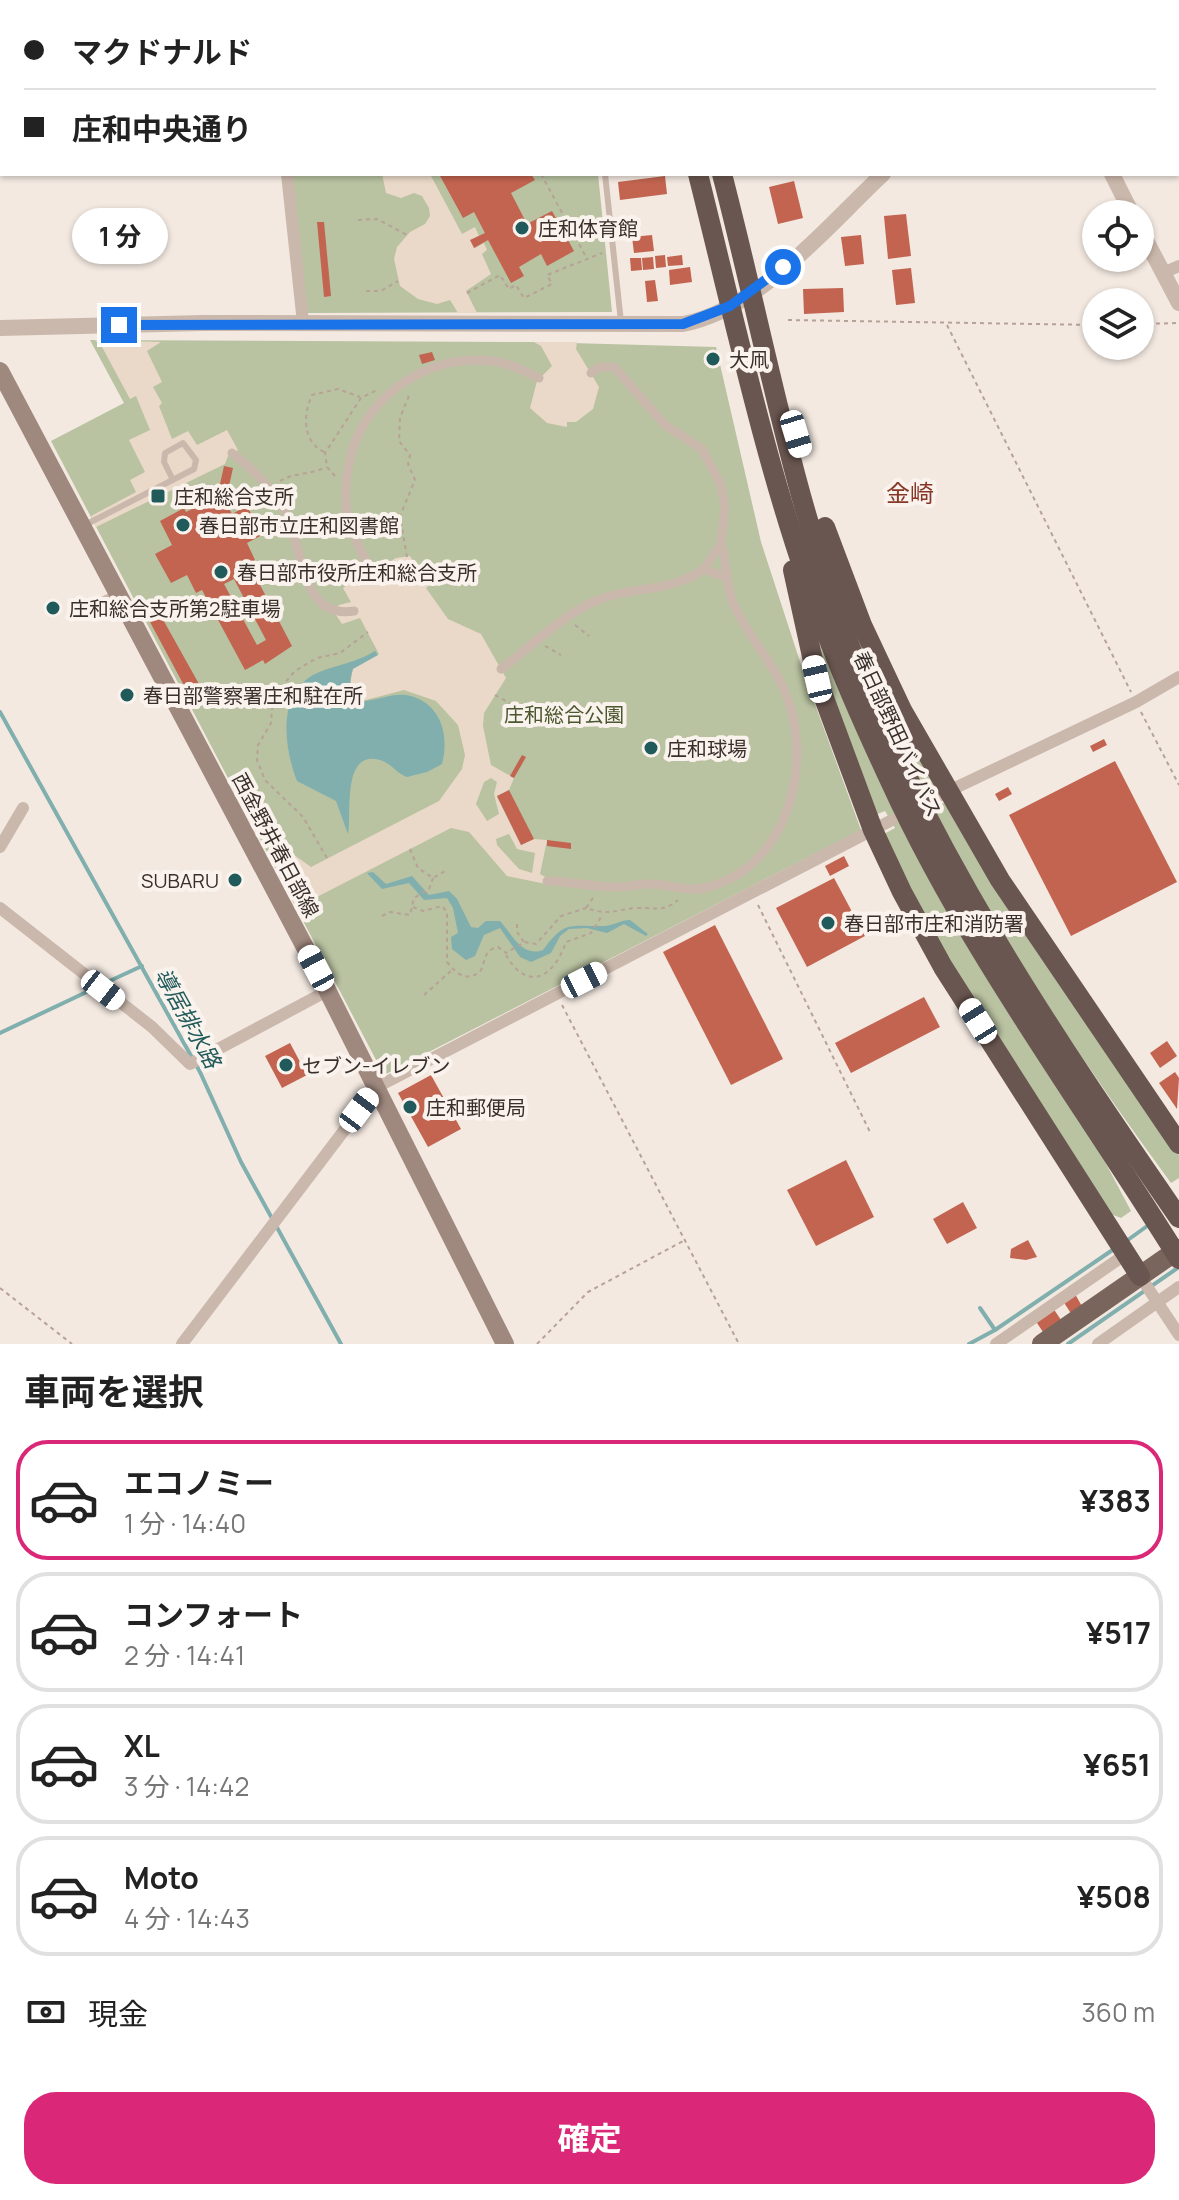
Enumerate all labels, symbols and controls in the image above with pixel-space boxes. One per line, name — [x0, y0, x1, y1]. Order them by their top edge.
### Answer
text: マクドナルド — [72, 31, 252, 72]
text: 庄和中央通り — [72, 108, 252, 149]
map controls — [1082, 200, 1154, 360]
button: locate — [1082, 200, 1154, 272]
callout: 1 分 — [71, 209, 167, 265]
place label: 庄和体育館 — [538, 215, 638, 242]
text: 1 分 — [99, 218, 141, 254]
marker: 庄和体育館 — [513, 219, 531, 237]
route start — [765, 249, 801, 285]
button: layers — [1082, 288, 1154, 360]
route end — [101, 307, 137, 343]
place label: 大凧 — [729, 346, 769, 373]
marker: 大凧 — [704, 350, 722, 368]
car — [778, 408, 814, 460]
district label: 金崎 — [886, 476, 934, 509]
place label: 庄和総合支所 — [174, 483, 294, 510]
marker: 庄和総合支所 — [149, 487, 167, 505]
place label: 春日部市立庄和図書館 — [199, 512, 399, 539]
marker: 春日部市立庄和図書館 — [174, 516, 192, 534]
place label: 春日部市役所庄和総合支所 — [237, 559, 477, 586]
marker: 春日部市役所庄和総合支所 — [212, 563, 230, 581]
place label: 庄和総合支所第2駐車場 — [69, 595, 280, 622]
marker: 庄和総合支所第2駐車場 — [44, 599, 62, 617]
street label: 春日部野田バイパス — [848, 647, 948, 821]
car — [800, 653, 834, 705]
place label: 春日部警察署庄和駐在所 — [143, 682, 363, 709]
marker: 春日部警察署庄和駐在所 — [118, 686, 136, 704]
park label: 庄和総合公園 — [504, 701, 624, 728]
place label: 庄和球場 — [667, 735, 747, 762]
marker: 庄和球場 — [642, 739, 660, 757]
street label: 西金野井春日部線 — [227, 768, 325, 922]
place label: SUBARU — [141, 867, 219, 894]
marker: SUBARU — [226, 871, 244, 889]
place label: 春日部市庄和消防署 — [844, 910, 1024, 937]
marker: 春日部市庄和消防署 — [819, 914, 837, 932]
car — [294, 941, 338, 995]
car — [557, 958, 611, 1002]
water label: 導居排水路 — [148, 963, 229, 1075]
car — [77, 966, 129, 1014]
car — [955, 994, 1001, 1048]
place label: セブン-イレブン — [302, 1052, 450, 1079]
marker: セブン-イレブン — [277, 1056, 295, 1074]
car — [335, 1084, 383, 1136]
place label: 庄和郵便局 — [426, 1094, 526, 1121]
marker: 庄和郵便局 — [401, 1098, 419, 1116]
text: 車両を選択 — [24, 1367, 204, 1416]
text: エコノミー — [124, 1462, 274, 1503]
icon: car — [28, 1464, 100, 1536]
text: ¥383 — [1079, 1480, 1151, 1521]
text: 1 分 · 14:40 — [124, 1505, 246, 1541]
text: コンフォート — [124, 1594, 303, 1635]
icon: car — [28, 1596, 100, 1668]
text: ¥517 — [1086, 1612, 1151, 1653]
text: 2 分 · 14:41 — [124, 1637, 245, 1673]
text: XL — [124, 1725, 160, 1766]
icon: car — [28, 1728, 100, 1800]
text: ¥651 — [1083, 1744, 1151, 1785]
text: 3 分 · 14:42 — [124, 1768, 249, 1804]
text: Moto — [124, 1857, 199, 1898]
icon: car — [28, 1860, 100, 1932]
text: ¥508 — [1077, 1876, 1151, 1917]
text: 4 分 · 14:43 — [124, 1900, 250, 1936]
icon: cash — [24, 1990, 68, 2034]
text: 現金 — [88, 1993, 148, 2034]
text: 360 m — [1081, 1994, 1155, 2030]
button: 確定 — [24, 2092, 1155, 2184]

